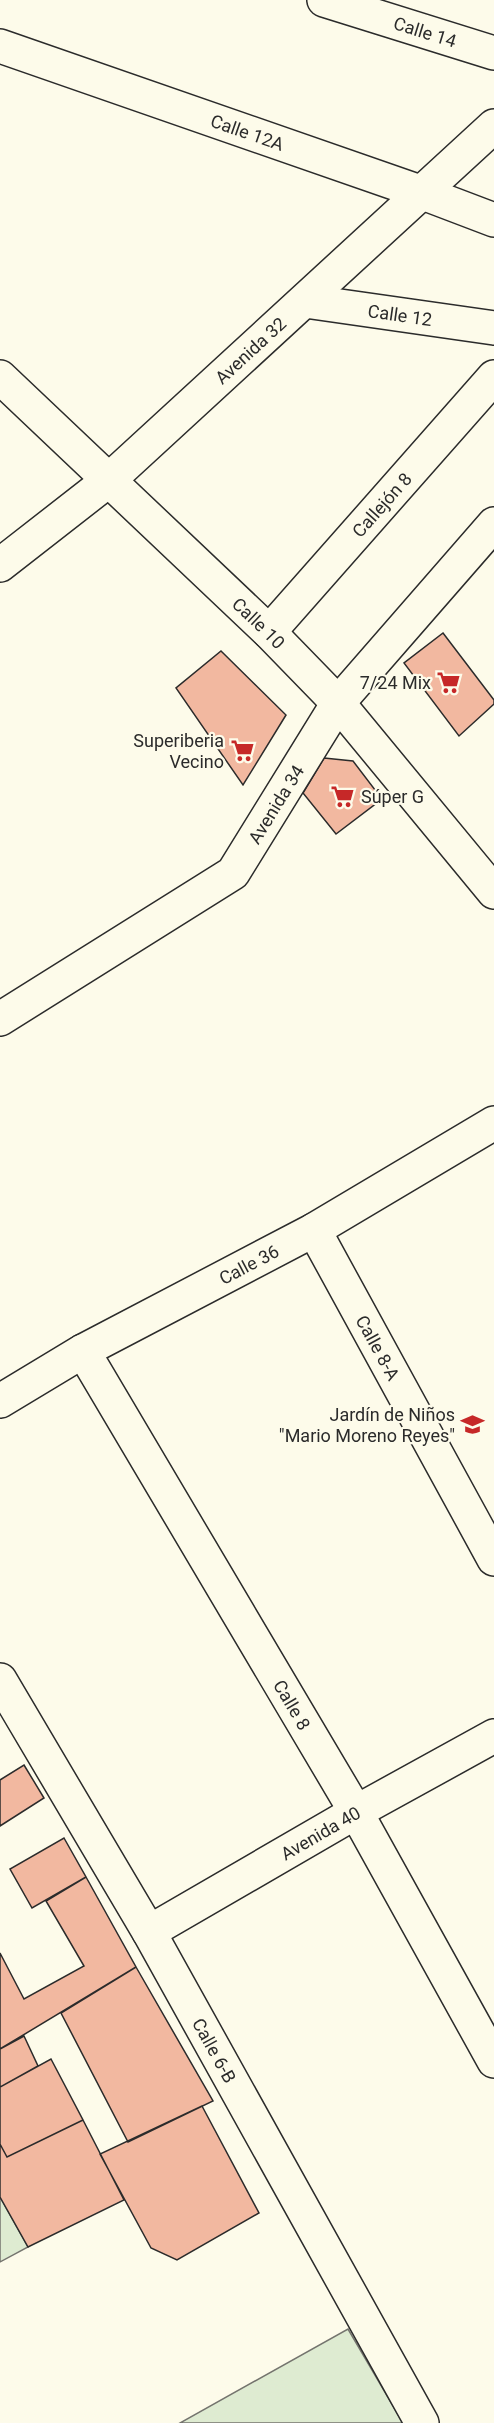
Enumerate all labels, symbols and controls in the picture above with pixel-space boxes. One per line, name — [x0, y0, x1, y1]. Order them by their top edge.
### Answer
street label: Calle 14 — [391, 12, 459, 51]
street label: Calle 12A — [208, 110, 287, 155]
street label: Calle 12 — [367, 300, 433, 330]
street label: Avenida 32 — [210, 313, 290, 388]
street label: Callejón 8 — [347, 468, 415, 541]
street label: Calle 10 — [228, 593, 290, 653]
supermarket icon: 7/24 Mix — [436, 669, 462, 695]
place label: 7/24 Mix — [360, 672, 431, 693]
place label: Superiberia Vecino — [133, 730, 224, 772]
supermarket icon: Superiberia Vecino — [229, 737, 255, 763]
street label: Avenida 34 — [243, 761, 308, 847]
supermarket icon: Súper G — [330, 783, 356, 809]
place label: Súper G — [361, 786, 424, 807]
street label: Calle 36 — [215, 1240, 282, 1288]
street label: Calle 8-A — [352, 1311, 405, 1384]
place label: Jardín de Niños "Mario Moreno Reyes" — [279, 1404, 455, 1446]
school or university icon: Jardín de Niños "Mario Moreno Reyes" — [460, 1411, 486, 1437]
street label: Calle 8 — [270, 1676, 315, 1733]
street label: Avenida 40 — [277, 1801, 364, 1864]
street label: Calle 6-B — [188, 2014, 241, 2086]

